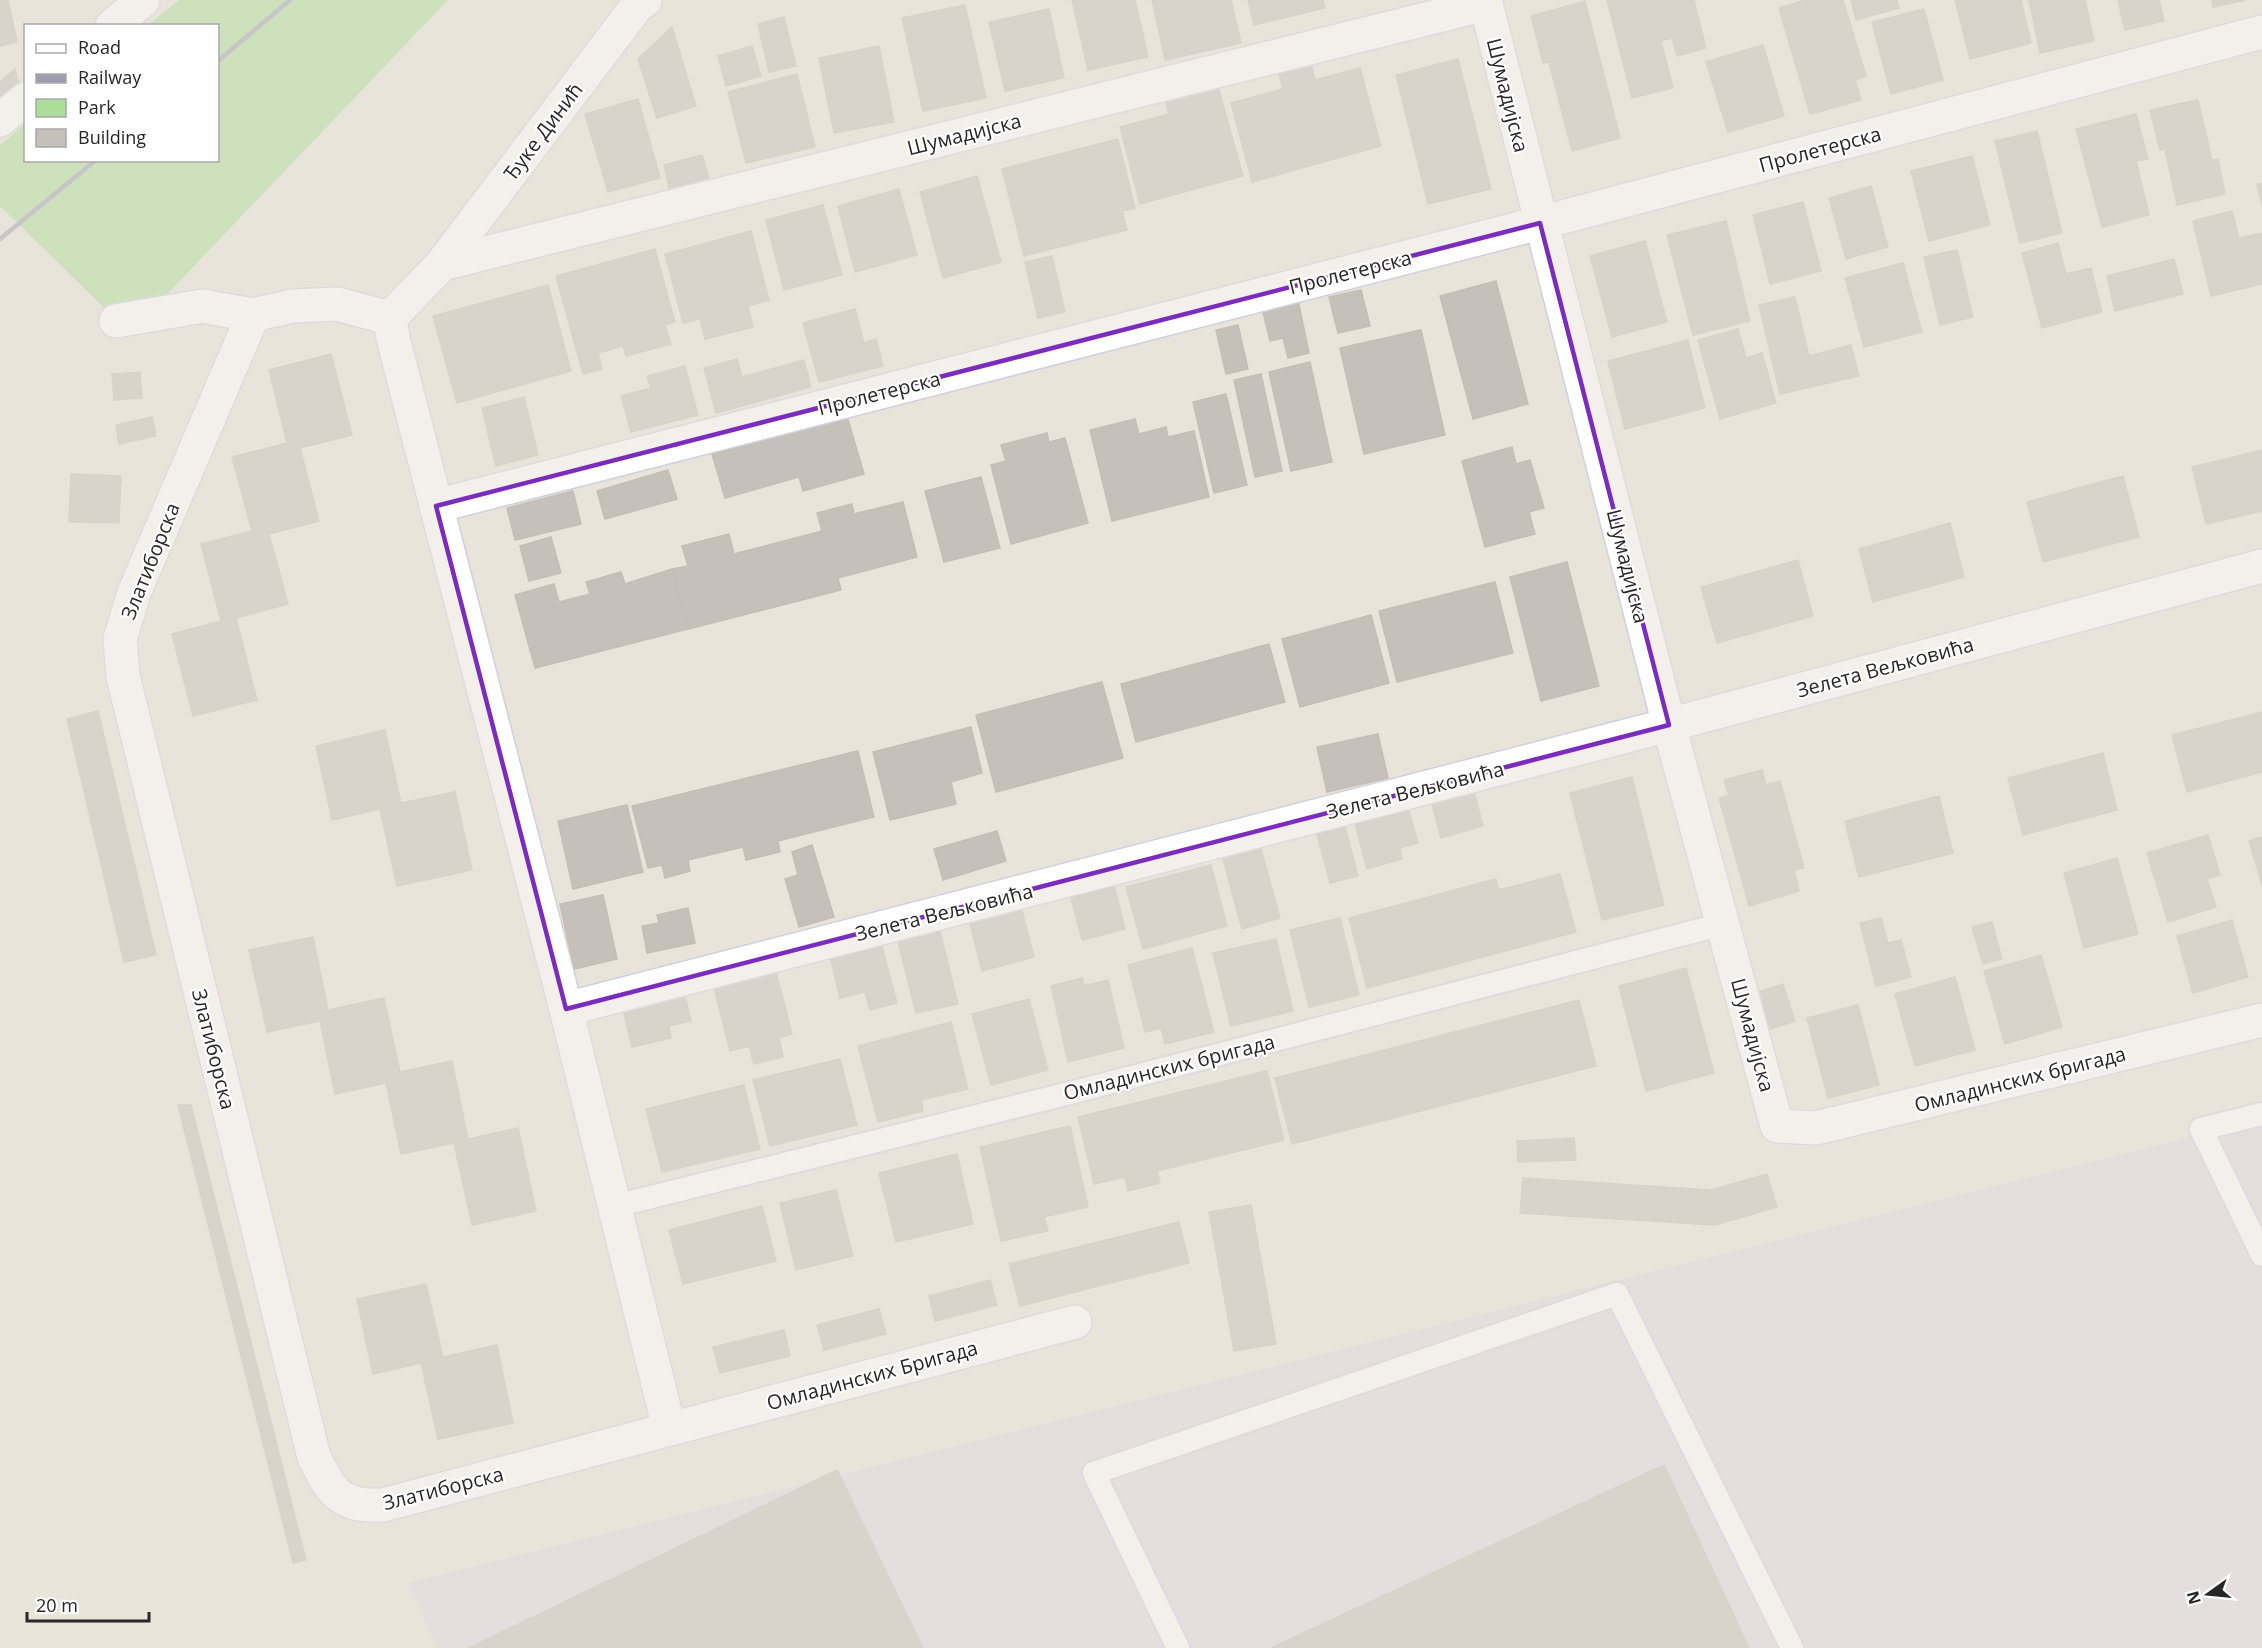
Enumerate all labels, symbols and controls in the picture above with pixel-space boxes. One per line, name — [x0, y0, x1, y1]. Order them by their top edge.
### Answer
legend — [24, 24, 219, 162]
text: Road — [78, 35, 121, 59]
street label: Шумадијска — [1481, 35, 1535, 155]
text: Railway — [78, 65, 142, 89]
street label: Ђуке Динић — [497, 77, 589, 185]
text: Park — [78, 95, 116, 119]
street label: Шумадијска — [904, 107, 1024, 161]
street label: Пролетерска — [1756, 120, 1884, 178]
text: Building — [78, 125, 146, 149]
street label: Пролетерска — [1286, 244, 1414, 300]
street label: Пролетерска — [815, 365, 943, 421]
street label: Златиборска — [114, 499, 186, 623]
street label: Шумадијска — [1601, 506, 1655, 626]
street label: Зелета Вељковића — [1794, 630, 1976, 704]
street label: Зелета Вељковића — [1323, 755, 1507, 825]
street label: Зелета Вељковића — [852, 877, 1036, 947]
street label: Шумадијска — [1725, 975, 1781, 1095]
street label: Златиборска — [186, 986, 242, 1112]
street label: Омладинских бригада — [1060, 1028, 1278, 1106]
street label: Омладинских бригада — [1911, 1040, 2129, 1118]
street label: Омладинских Бригада — [763, 1334, 981, 1416]
street label: Златиборска — [380, 1460, 506, 1516]
north arrow — [2178, 1564, 2238, 1624]
scale bar — [27, 1585, 148, 1623]
text: N — [2181, 1589, 2206, 1607]
text: 20 m — [36, 1593, 78, 1617]

